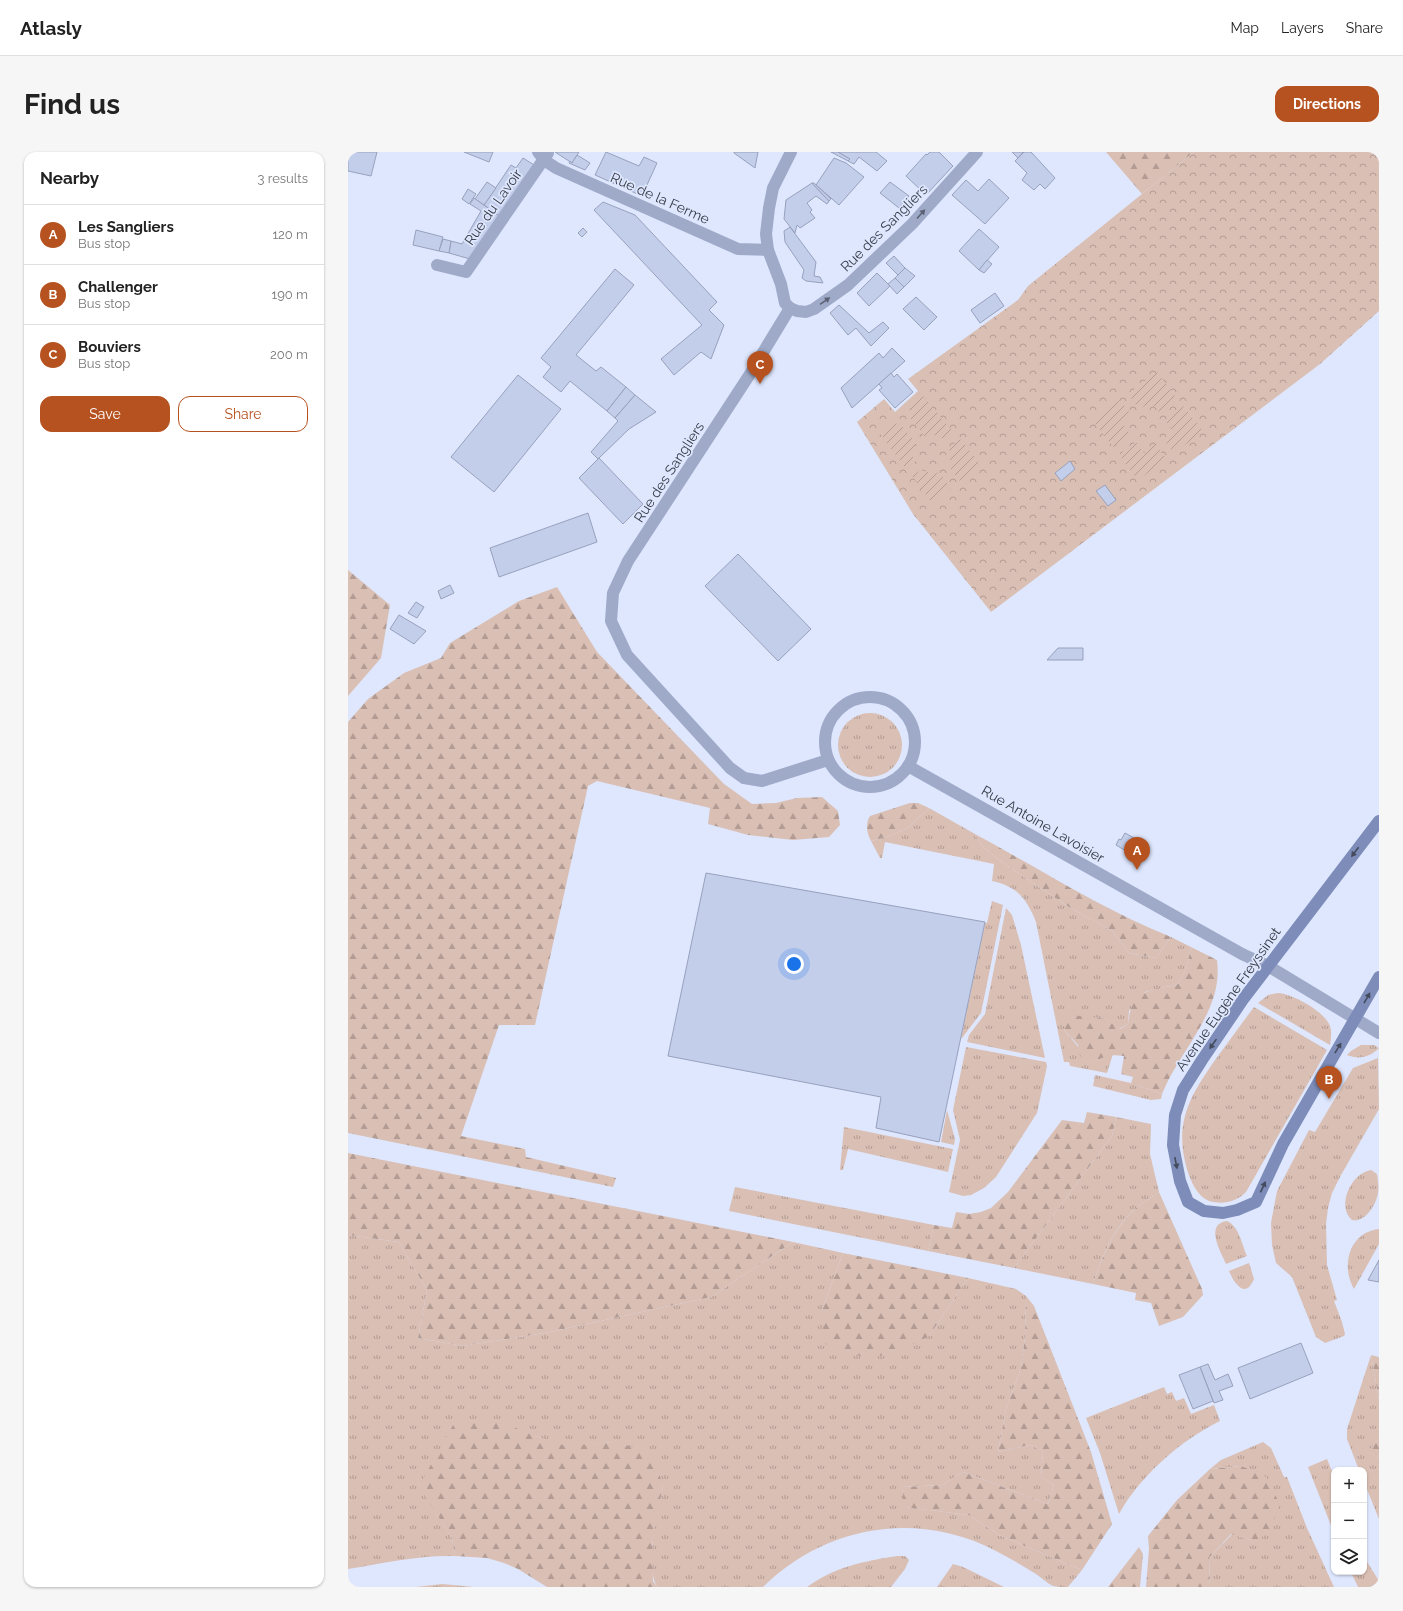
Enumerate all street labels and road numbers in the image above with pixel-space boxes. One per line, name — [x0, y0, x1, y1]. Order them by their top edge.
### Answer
street label: Rue du Lavoir — [461, 166, 525, 248]
street label: Rue de la Ferme — [608, 169, 712, 227]
street label: Rue des Sangliers — [837, 181, 931, 275]
street label: Rue des Sangliers — [631, 419, 707, 525]
street label: Rue Antoine Lavoisier — [979, 782, 1107, 866]
street label: Avenue Eugène Freyssinet — [1172, 924, 1284, 1074]

